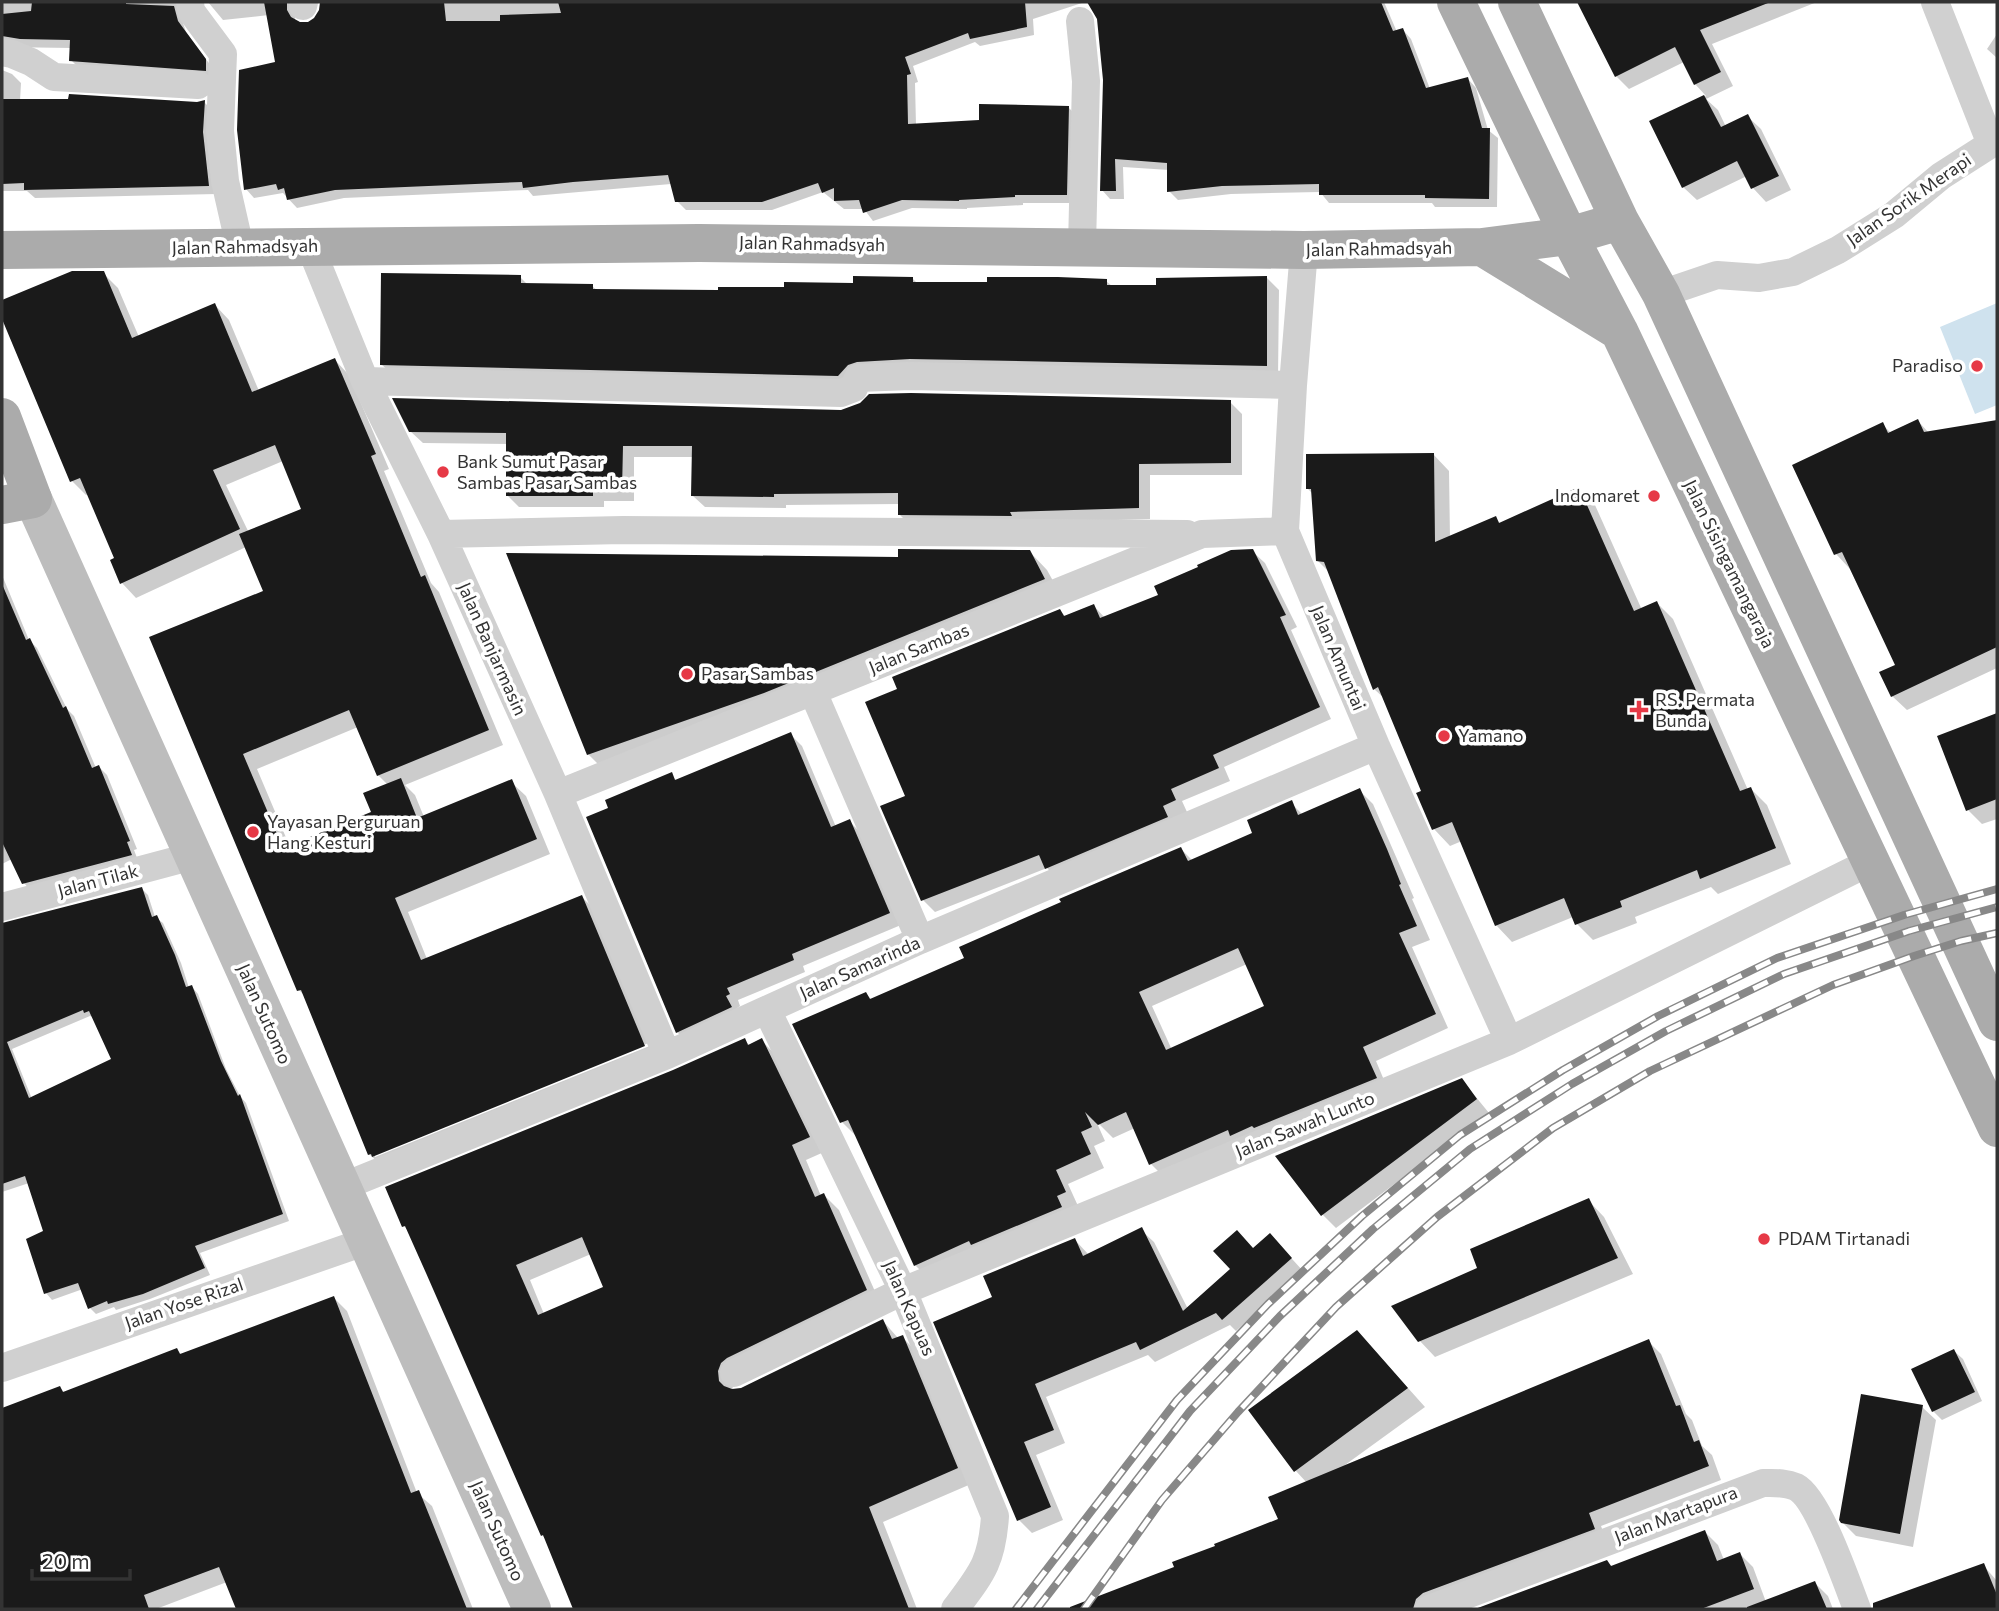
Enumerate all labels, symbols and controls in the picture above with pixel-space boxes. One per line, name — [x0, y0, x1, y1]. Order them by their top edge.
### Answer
street label: Jalan Sorik Merapi — [1842, 148, 1975, 250]
street label: Jalan Rahmadsyah — [739, 231, 885, 255]
street label: Jalan Rahmadsyah — [172, 234, 318, 258]
street label: Jalan Rahmadsyah — [1306, 236, 1452, 260]
place label: Paradiso — [1892, 354, 1963, 376]
marker: Paradiso — [1969, 358, 1985, 374]
place label: Bank Sumut Pasar Sambas Pasar Sambas — [457, 450, 637, 493]
marker: Bank Sumut Pasar Sambas Pasar Sambas — [435, 464, 451, 480]
street label: Jalan Sisingamangaraja — [1680, 476, 1780, 651]
place label: Indomaret — [1555, 484, 1640, 506]
marker: Indomaret — [1646, 488, 1662, 504]
street label: Jalan Banjarmasin — [454, 579, 532, 718]
street label: Jalan Amuntai — [1307, 602, 1371, 714]
street label: Jalan Sambas — [865, 618, 972, 678]
place label: Pasar Sambas — [701, 662, 814, 684]
marker: Pasar Sambas — [679, 666, 695, 682]
place label: RS. Permata Bunda — [1655, 688, 1755, 731]
marker: RS. Permata Bunda — [1629, 700, 1649, 720]
place label: Yamano — [1458, 724, 1524, 746]
marker: Yamano — [1436, 728, 1452, 744]
place label: Yayasan Perguruan Hang Kesturi — [267, 810, 421, 853]
marker: Yayasan Perguruan Hang Kesturi — [245, 824, 261, 840]
street label: Jalan Tilak — [55, 859, 141, 901]
street label: Jalan Samarinda — [796, 931, 923, 1003]
street label: Jalan Sutomo — [233, 960, 297, 1067]
street label: Jalan Sawah Lunto — [1232, 1086, 1377, 1162]
place label: PDAM Tirtanadi — [1778, 1227, 1910, 1249]
marker: PDAM Tirtanadi — [1756, 1231, 1772, 1247]
street label: Jalan Kapuas — [879, 1256, 941, 1359]
street label: Jalan Yose Rizal — [122, 1273, 246, 1334]
street label: Jalan Sutomo — [466, 1477, 530, 1584]
street label: Jalan Martapura — [1611, 1481, 1740, 1548]
scale bar — [32, 1538, 130, 1582]
text: 20 m — [42, 1548, 90, 1573]

